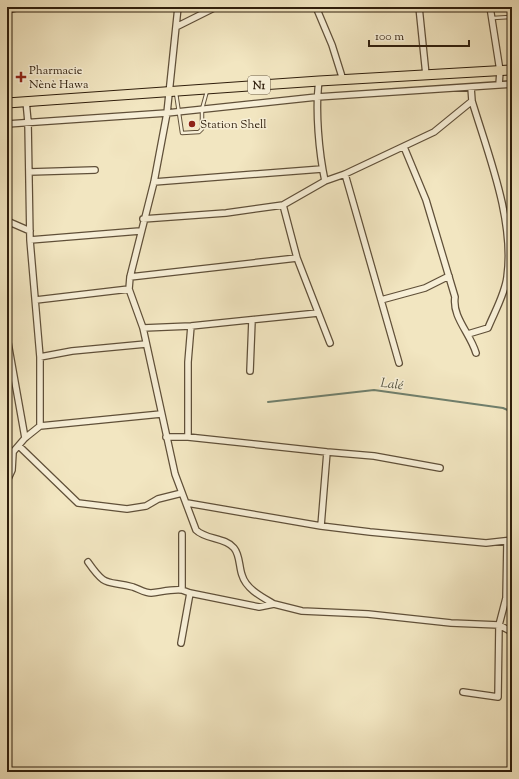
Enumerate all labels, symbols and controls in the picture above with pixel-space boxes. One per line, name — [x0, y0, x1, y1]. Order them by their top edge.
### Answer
scale bar — [369, 22, 469, 48]
text: 100 m — [375, 28, 404, 46]
place label: Pharmacie Nènè Hawa — [29, 62, 89, 94]
marker: Pharmacie Nènè Hawa — [16, 72, 26, 82]
road number: N1 — [248, 76, 270, 94]
place label: Station Shell — [200, 116, 267, 134]
marker: Station Shell — [187, 119, 197, 129]
water label: Lalé — [379, 375, 405, 395]

